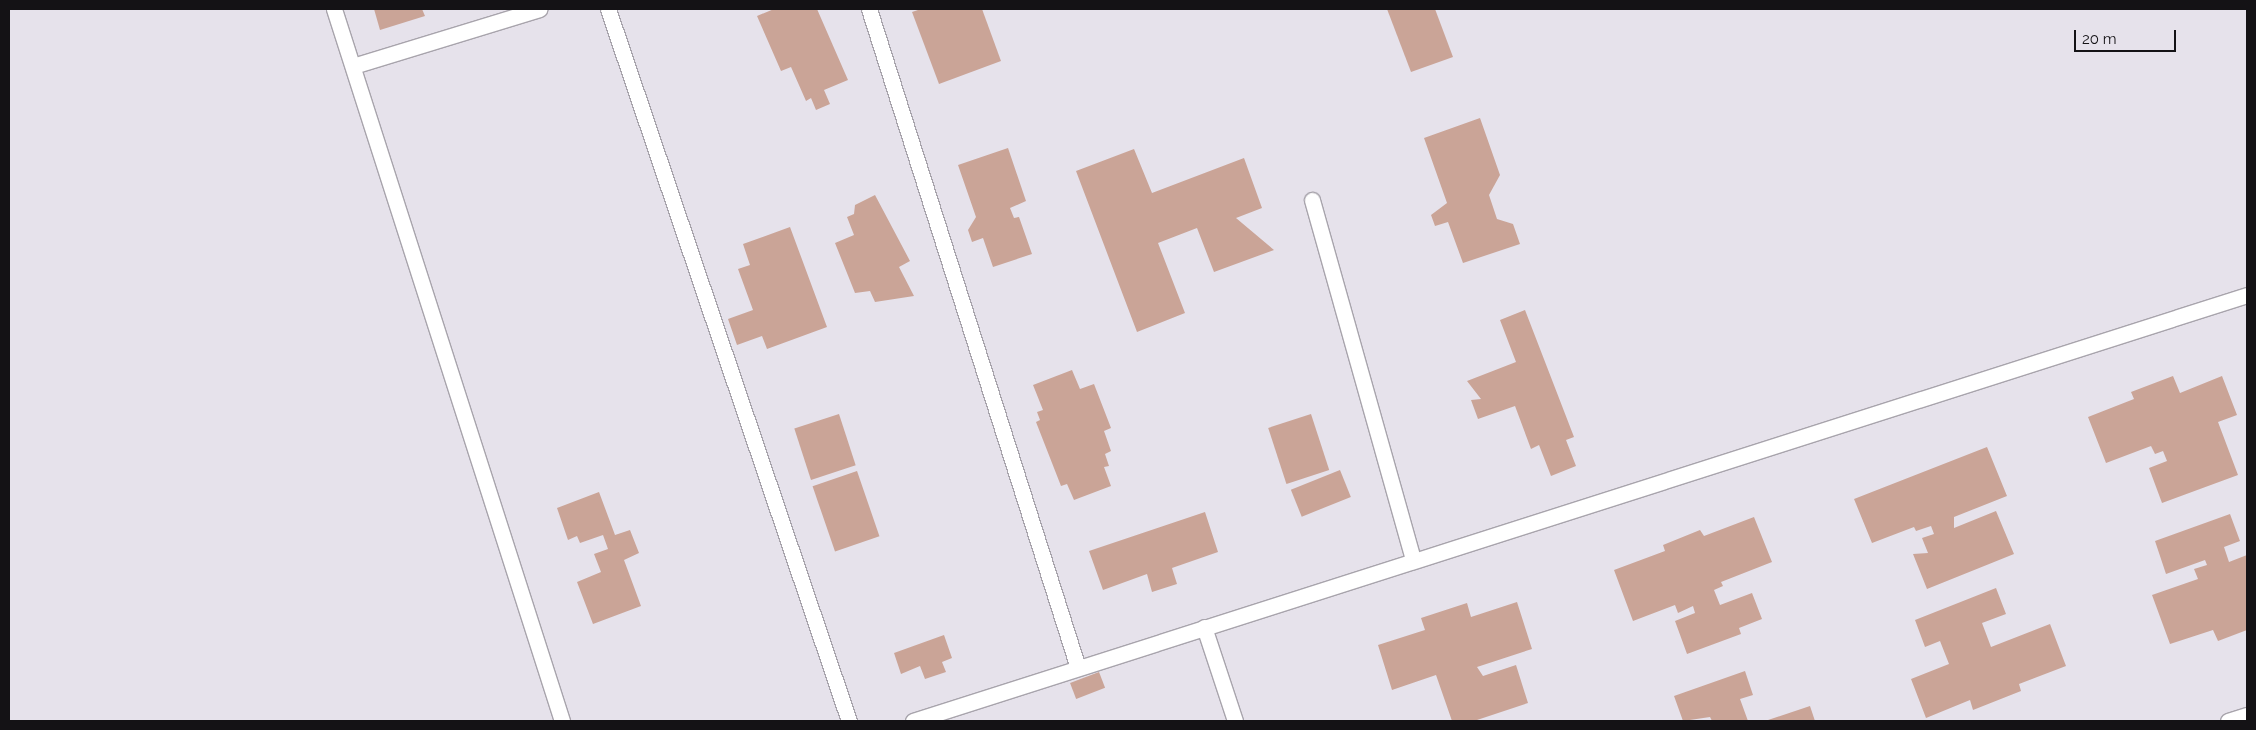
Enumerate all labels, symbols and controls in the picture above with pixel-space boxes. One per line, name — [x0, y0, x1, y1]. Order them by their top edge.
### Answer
scale bar — [2076, 20, 2178, 52]
text: 20 m — [2082, 30, 2117, 48]

